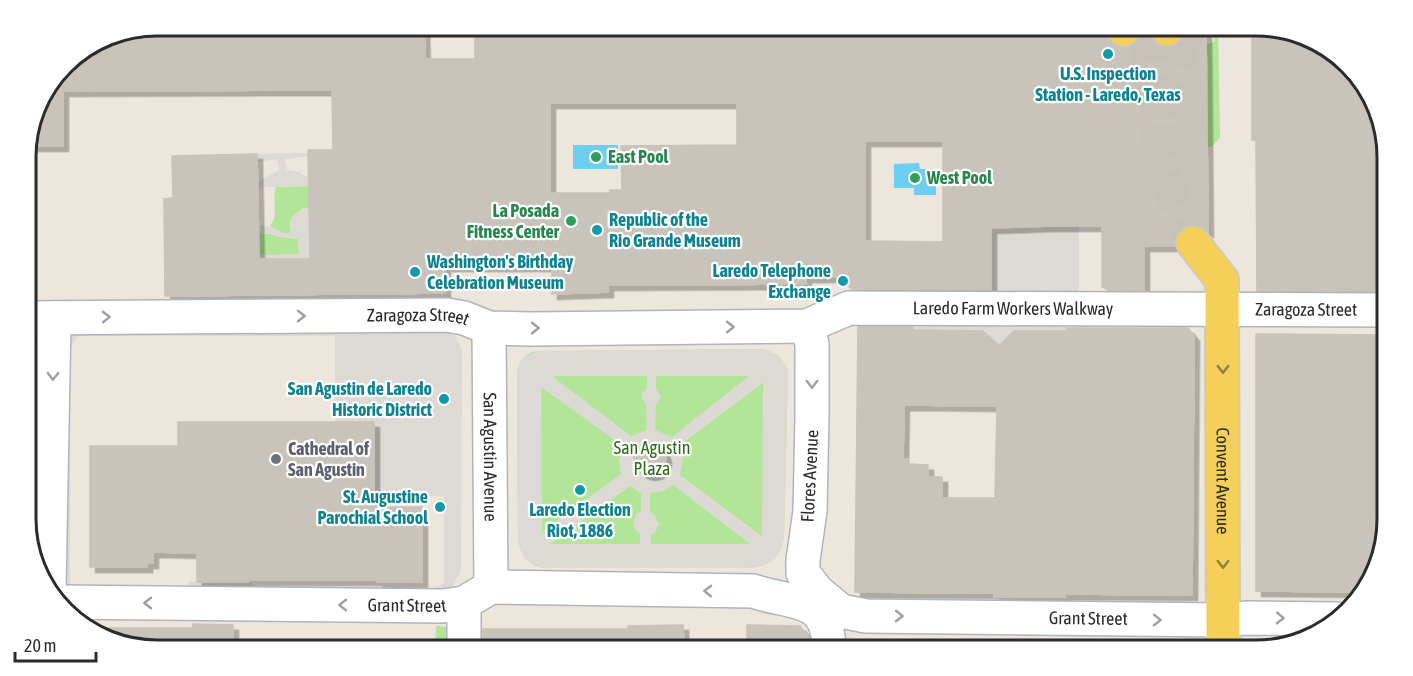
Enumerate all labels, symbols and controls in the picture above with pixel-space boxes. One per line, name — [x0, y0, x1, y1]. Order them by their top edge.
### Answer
marker: U.S. Inspection Station - Laredo, Texas — [1101, 47, 1115, 61]
place label: U.S. Inspection Station - Laredo, Texas — [1035, 63, 1181, 105]
place label: East Pool — [608, 146, 669, 167]
marker: East Pool — [589, 150, 603, 164]
place label: West Pool — [926, 167, 992, 188]
marker: West Pool — [908, 171, 922, 185]
place label: La Posada Fitness Center — [467, 200, 560, 242]
place label: Republic of the Rio Grande Museum — [609, 209, 741, 251]
marker: La Posada Fitness Center — [564, 214, 578, 228]
marker: Republic of the Rio Grande Museum — [590, 223, 604, 237]
place label: Washington's Birthday Celebration Museum — [426, 251, 574, 293]
place label: Laredo Telephone Exchange — [712, 260, 831, 302]
marker: Washington's Birthday Celebration Museum — [408, 265, 422, 279]
marker: Laredo Telephone Exchange — [836, 274, 850, 288]
street label: Laredo Farm Workers Walkway — [913, 297, 1113, 319]
street label: Zaragoza Street — [1255, 299, 1357, 320]
street label: Zaragoza Street — [367, 304, 473, 329]
one-way arrow — [296, 310, 305, 322]
one-way arrow — [101, 311, 110, 324]
one-way arrow — [726, 321, 735, 333]
one-way arrow — [531, 322, 540, 335]
one-way arrow — [1217, 364, 1229, 373]
one-way arrow — [47, 372, 59, 381]
place label: San Agustin de Laredo Historic District — [288, 378, 433, 420]
one-way arrow — [806, 379, 818, 388]
marker: San Agustin de Laredo Historic District — [437, 392, 451, 406]
street label: San Agustin Avenue — [479, 392, 501, 522]
street label: Convent Avenue — [1212, 427, 1234, 535]
street label: Flores Avenue — [797, 429, 822, 523]
park label: San Agustin Plaza — [614, 437, 690, 479]
place label: Cathedral of San Agustin — [288, 438, 370, 480]
marker: Cathedral of San Agustin — [269, 452, 283, 466]
marker: Laredo Election Riot, 1886 — [573, 483, 587, 497]
place label: St. Augustine Parochial School — [318, 486, 428, 528]
place label: Laredo Election Riot, 1886 — [529, 499, 631, 541]
marker: St. Augustine Parochial School — [433, 500, 447, 514]
one-way arrow — [1217, 559, 1229, 568]
one-way arrow — [704, 584, 713, 597]
street label: Grant Street — [367, 594, 448, 616]
one-way arrow — [143, 597, 152, 609]
one-way arrow — [338, 599, 347, 611]
street label: Grant Street — [1049, 607, 1128, 629]
one-way arrow — [895, 610, 904, 622]
one-way arrow — [1275, 612, 1284, 624]
one-way arrow — [1152, 613, 1161, 626]
scale bar — [15, 625, 96, 663]
text: 20 m — [24, 635, 56, 656]

